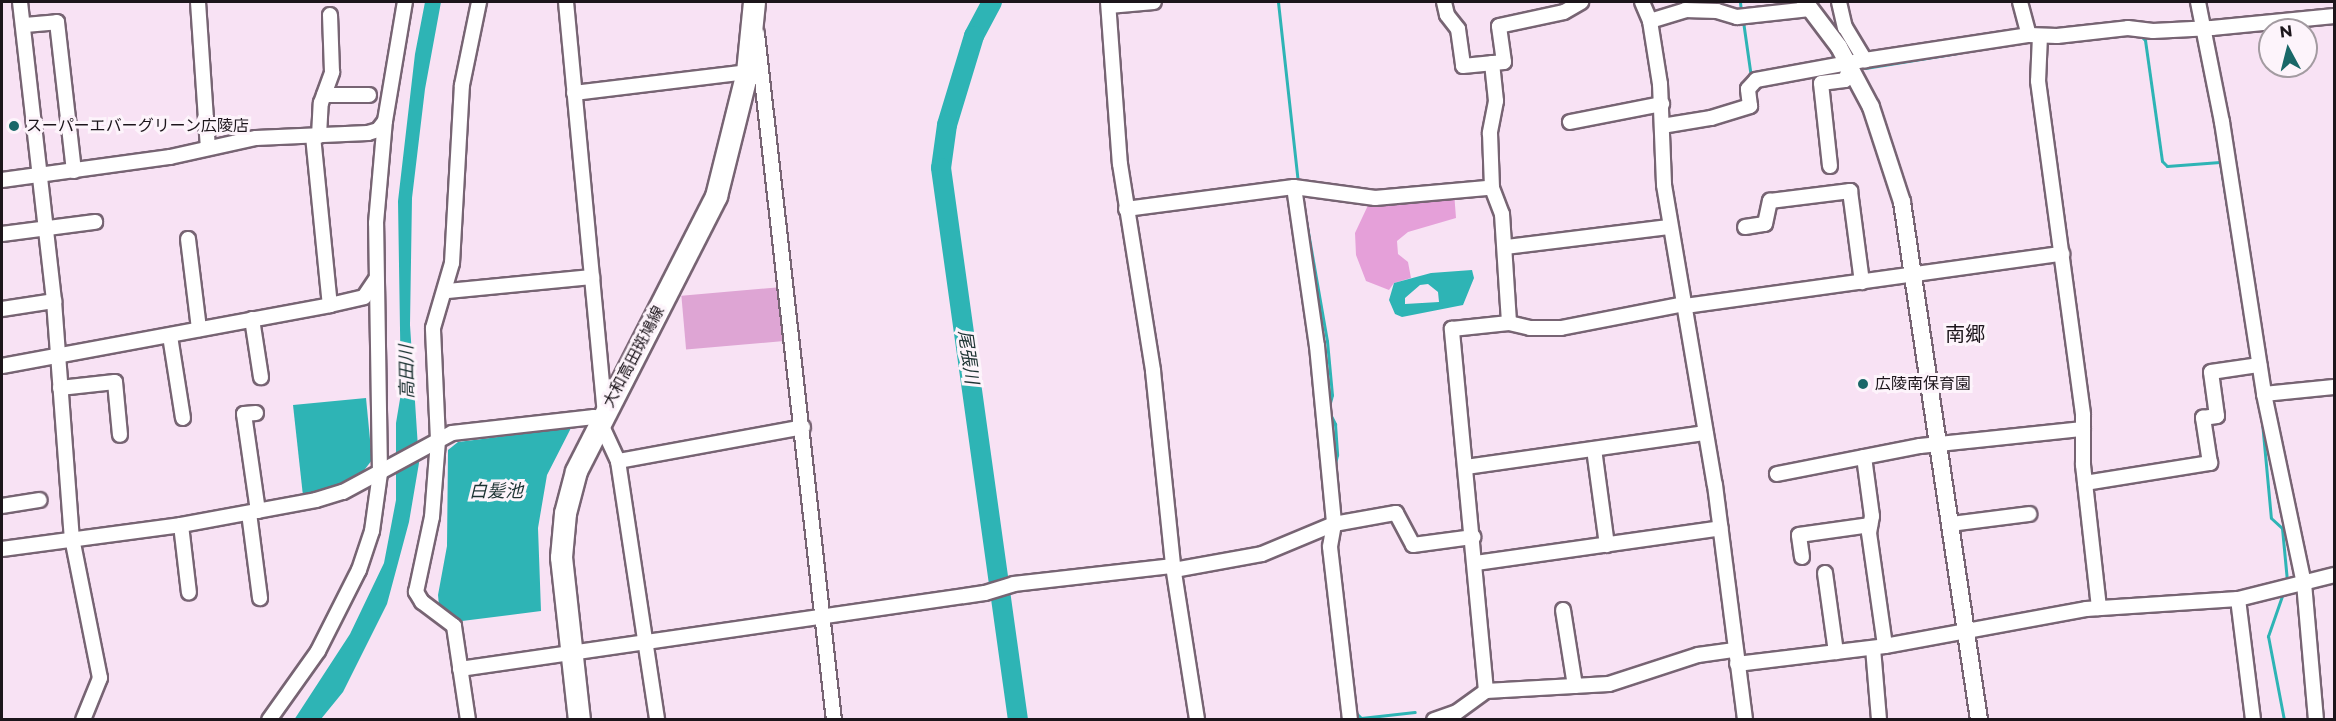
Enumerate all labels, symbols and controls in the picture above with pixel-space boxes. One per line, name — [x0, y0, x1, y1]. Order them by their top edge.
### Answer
north arrow — [2258, 18, 2318, 78]
text: N — [2278, 21, 2294, 42]
place label: スーパーエバーグリーン広陵店 — [26, 116, 250, 136]
marker: スーパーエバーグリーン広陵店 — [7, 119, 21, 133]
street label: 大和高田斑鳩線 — [599, 303, 669, 411]
district label: 南郷 — [1945, 322, 1985, 346]
water label: 尾張川 — [954, 329, 982, 385]
water label: 高田川 — [396, 345, 418, 399]
place label: 広陵南保育園 — [1875, 374, 1971, 394]
marker: 広陵南保育園 — [1856, 377, 1870, 391]
water label: 白髪池 — [469, 480, 523, 502]

